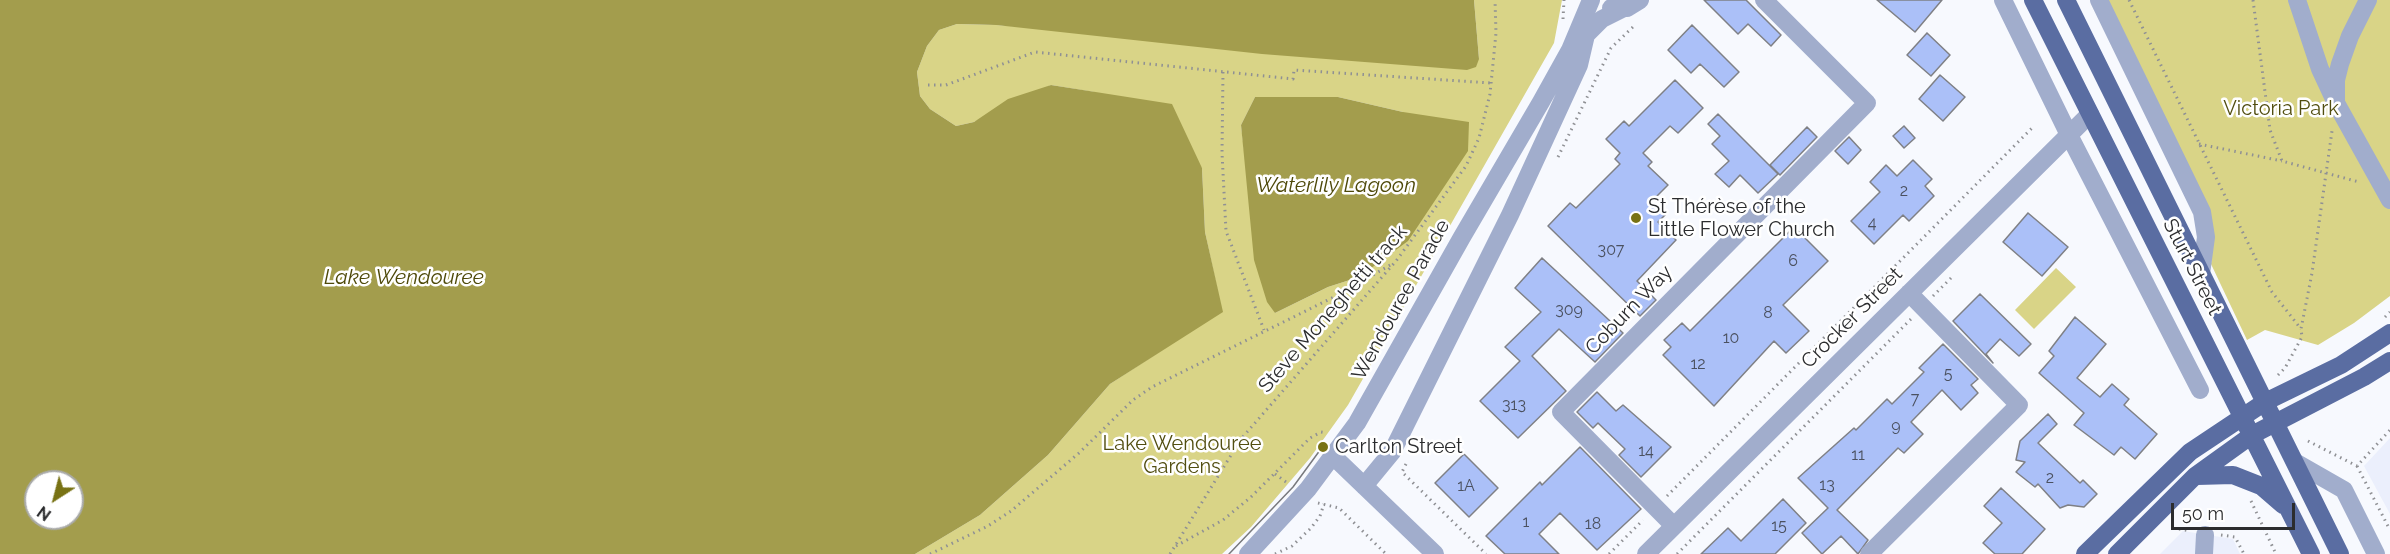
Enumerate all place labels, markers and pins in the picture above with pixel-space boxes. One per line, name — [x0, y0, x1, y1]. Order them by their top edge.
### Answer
place label: St Thérèse of the Little Flower Church — [1648, 195, 1835, 242]
marker: St Thérèse of the Little Flower Church — [1629, 211, 1643, 225]
place label: Carlton Street — [1335, 435, 1463, 459]
marker: Carlton Street — [1316, 440, 1330, 454]

